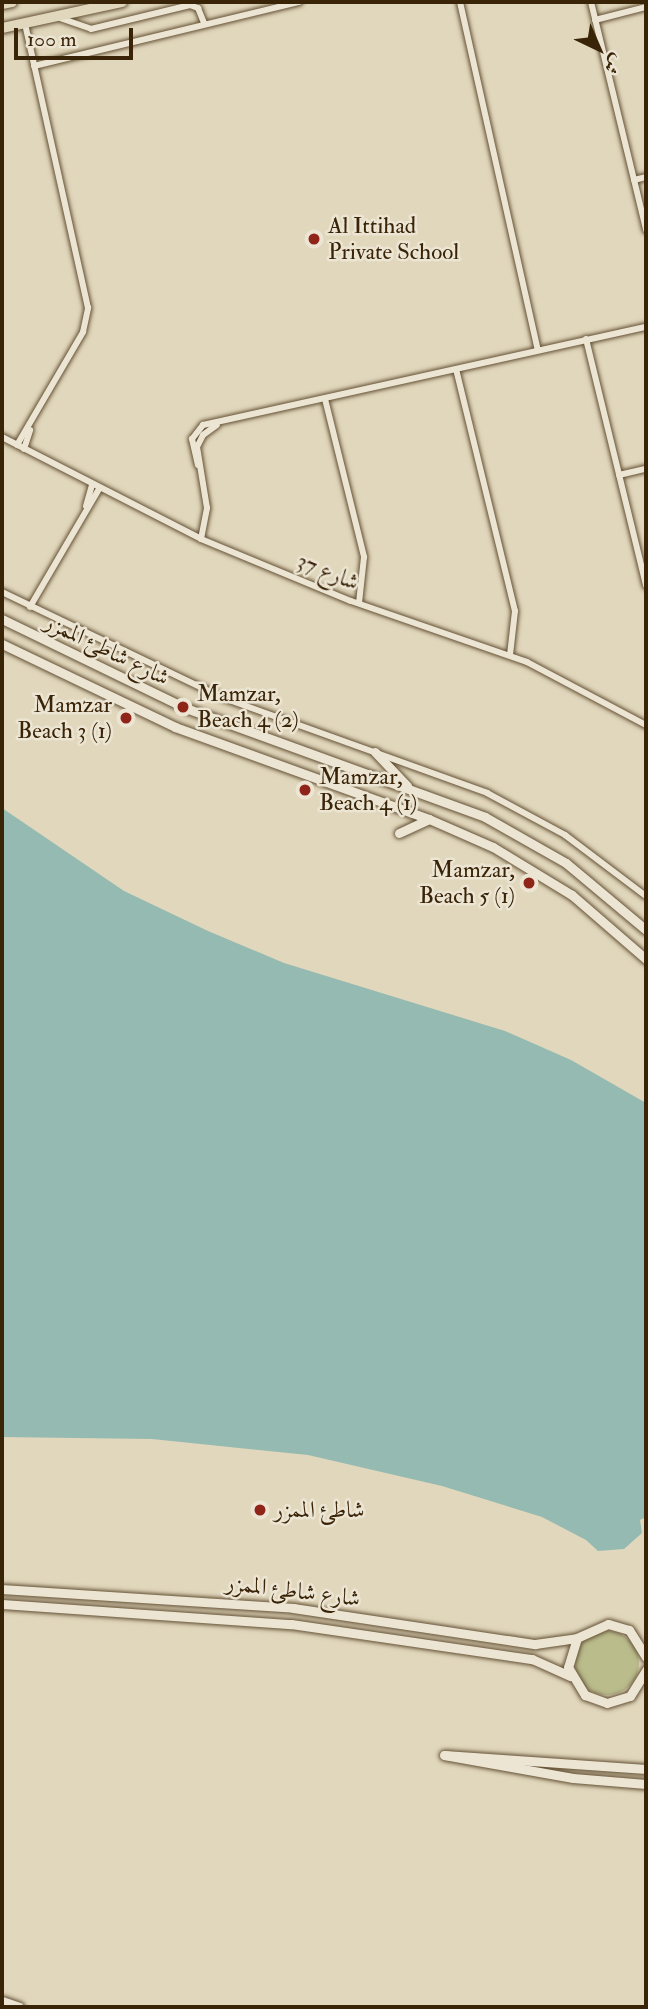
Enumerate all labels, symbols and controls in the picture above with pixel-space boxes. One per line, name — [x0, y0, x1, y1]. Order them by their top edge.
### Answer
scale bar — [18, 14, 136, 58]
north arrow — [564, 14, 634, 84]
text: 100 m — [27, 26, 77, 53]
text: ش — [598, 49, 629, 79]
place label: Al Ittihad Private School — [328, 212, 459, 266]
marker: Al Ittihad Private School — [306, 231, 322, 247]
street label: شارع 37 — [293, 547, 363, 597]
street label: شارع شاطئ الممزر — [40, 608, 174, 692]
place label: Mamzar, Beach 4 (2) — [197, 680, 299, 734]
place label: Mamzar Beach 3 (1) — [17, 691, 112, 745]
marker: Mamzar, Beach 4 (2) — [175, 699, 191, 715]
marker: Mamzar Beach 3 (1) — [118, 710, 134, 726]
place label: Mamzar, Beach 4 (1) — [319, 763, 417, 817]
marker: Mamzar, Beach 4 (1) — [297, 782, 313, 798]
place label: Mamzar, Beach 5 (1) — [419, 856, 515, 910]
marker: Mamzar, Beach 5 (1) — [521, 875, 537, 891]
place label: شاطئ الممزر — [274, 1496, 365, 1524]
marker: شاطئ الممزر — [252, 1502, 268, 1518]
street label: شارع شاطئ الممزر — [224, 1569, 362, 1613]

